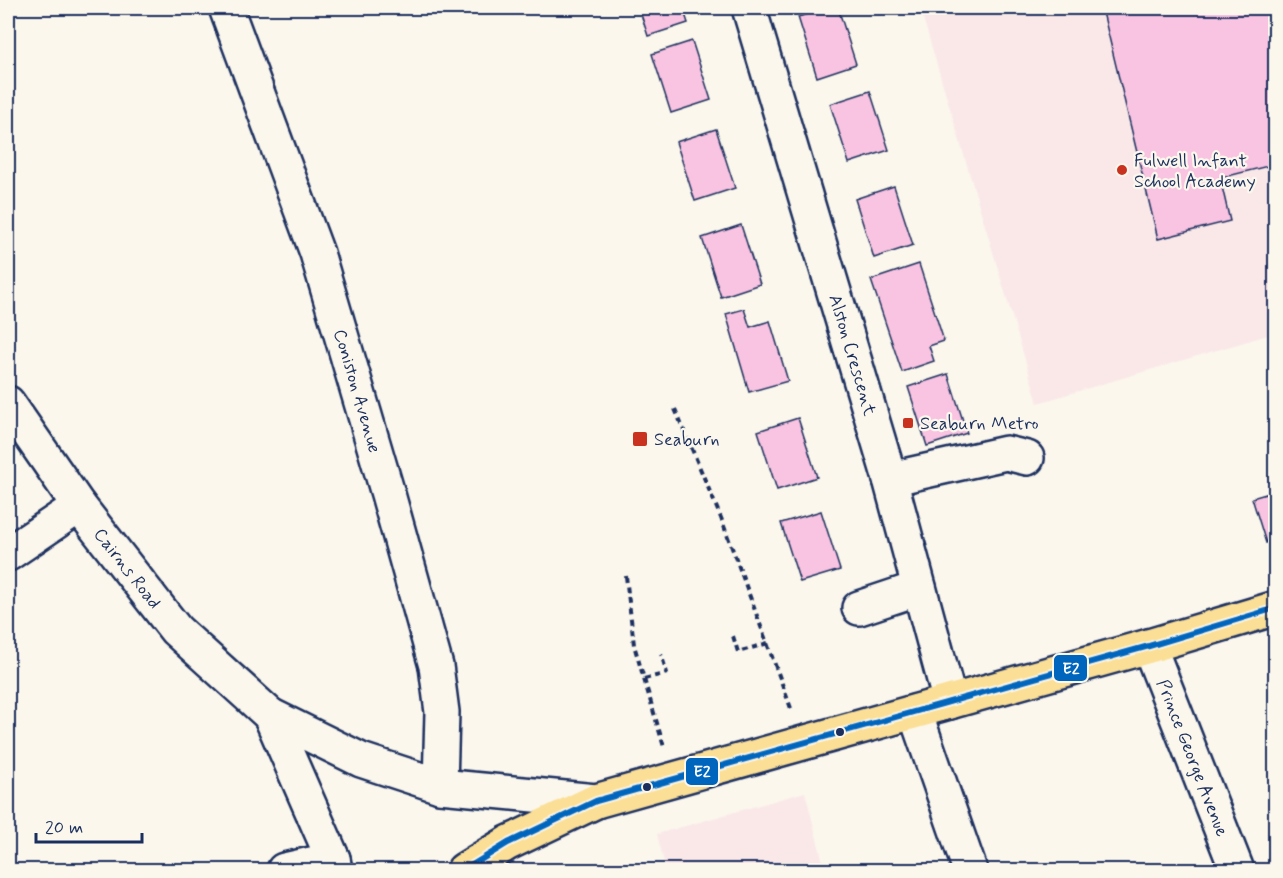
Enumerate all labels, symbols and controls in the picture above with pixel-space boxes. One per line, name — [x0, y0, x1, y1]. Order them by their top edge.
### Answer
place label: Fulwell Infant School Academy — [1134, 149, 1256, 194]
marker: Fulwell Infant School Academy — [1115, 163, 1129, 177]
street label: Alston Crescent — [822, 292, 881, 419]
street label: Coniston Avenue — [327, 326, 386, 456]
place label: Seaburn Metro — [920, 412, 1039, 436]
marker: Seaburn Metro — [901, 416, 915, 430]
place label: Seaburn — [654, 428, 720, 452]
marker: Seaburn — [631, 430, 649, 448]
street label: Cairns Road — [88, 523, 166, 614]
line badge: E2 — [1053, 654, 1088, 682]
text: E2 — [1062, 659, 1080, 680]
street label: Prince George Avenue — [1150, 676, 1234, 840]
unlabelled marker — [834, 726, 846, 738]
line badge: E2 — [685, 757, 719, 786]
text: E2 — [693, 762, 711, 783]
unlabelled marker — [641, 781, 653, 793]
scale bar — [36, 806, 142, 844]
text: 20 m — [45, 816, 83, 840]

